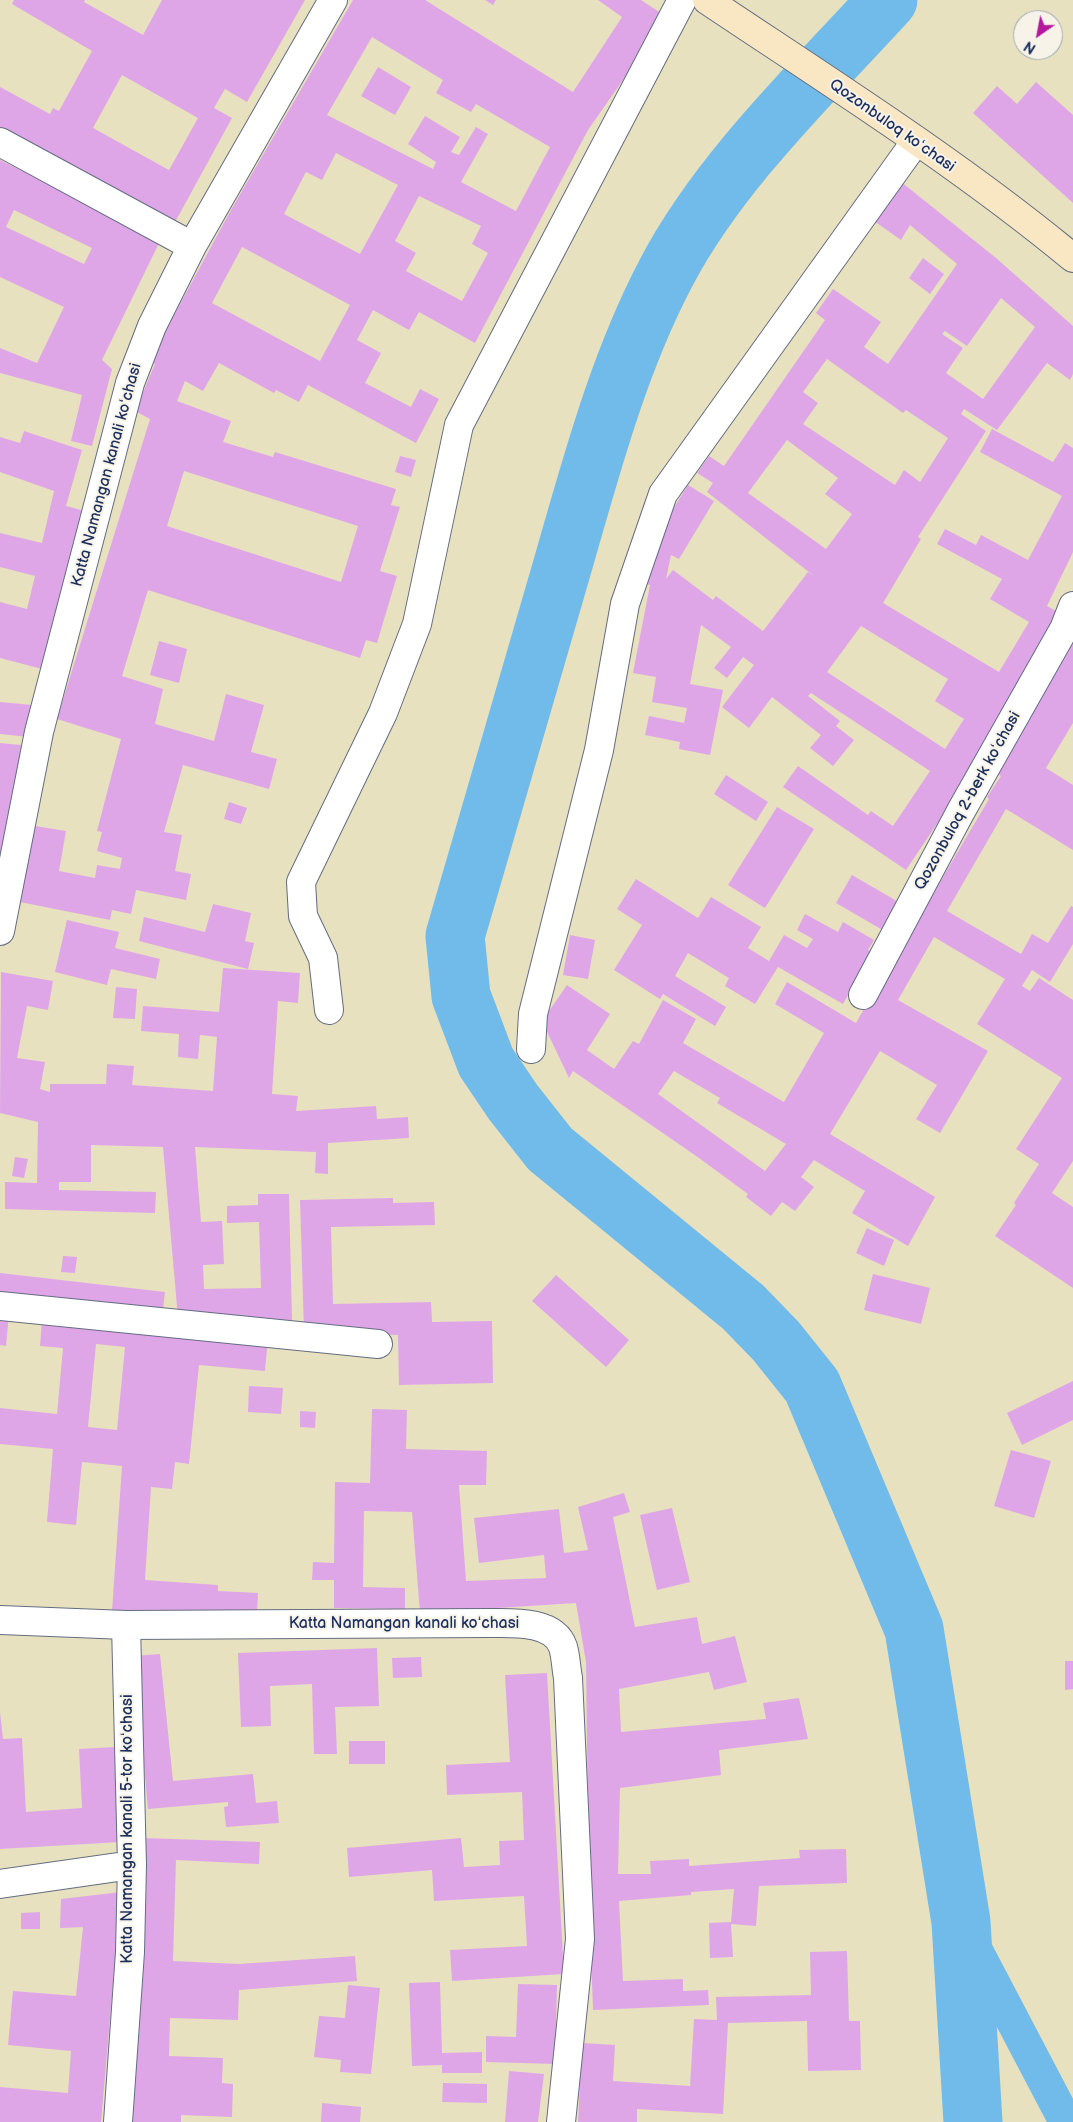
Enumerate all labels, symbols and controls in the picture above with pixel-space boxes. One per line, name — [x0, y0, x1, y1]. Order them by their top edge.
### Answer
north arrow — [1013, 10, 1063, 60]
text: N — [1021, 37, 1039, 57]
street label: Qozonbuloq koʻchasi — [825, 75, 959, 177]
street label: Katta Namangan kanali koʻchasi — [68, 361, 146, 589]
street label: Qozonbuloq 2-berk koʻchasi — [911, 708, 1025, 894]
street label: Katta Namangan kanali koʻchasi — [289, 1614, 519, 1634]
street label: Katta Namangan kanali 5-tor koʻchasi — [118, 1694, 138, 1964]

